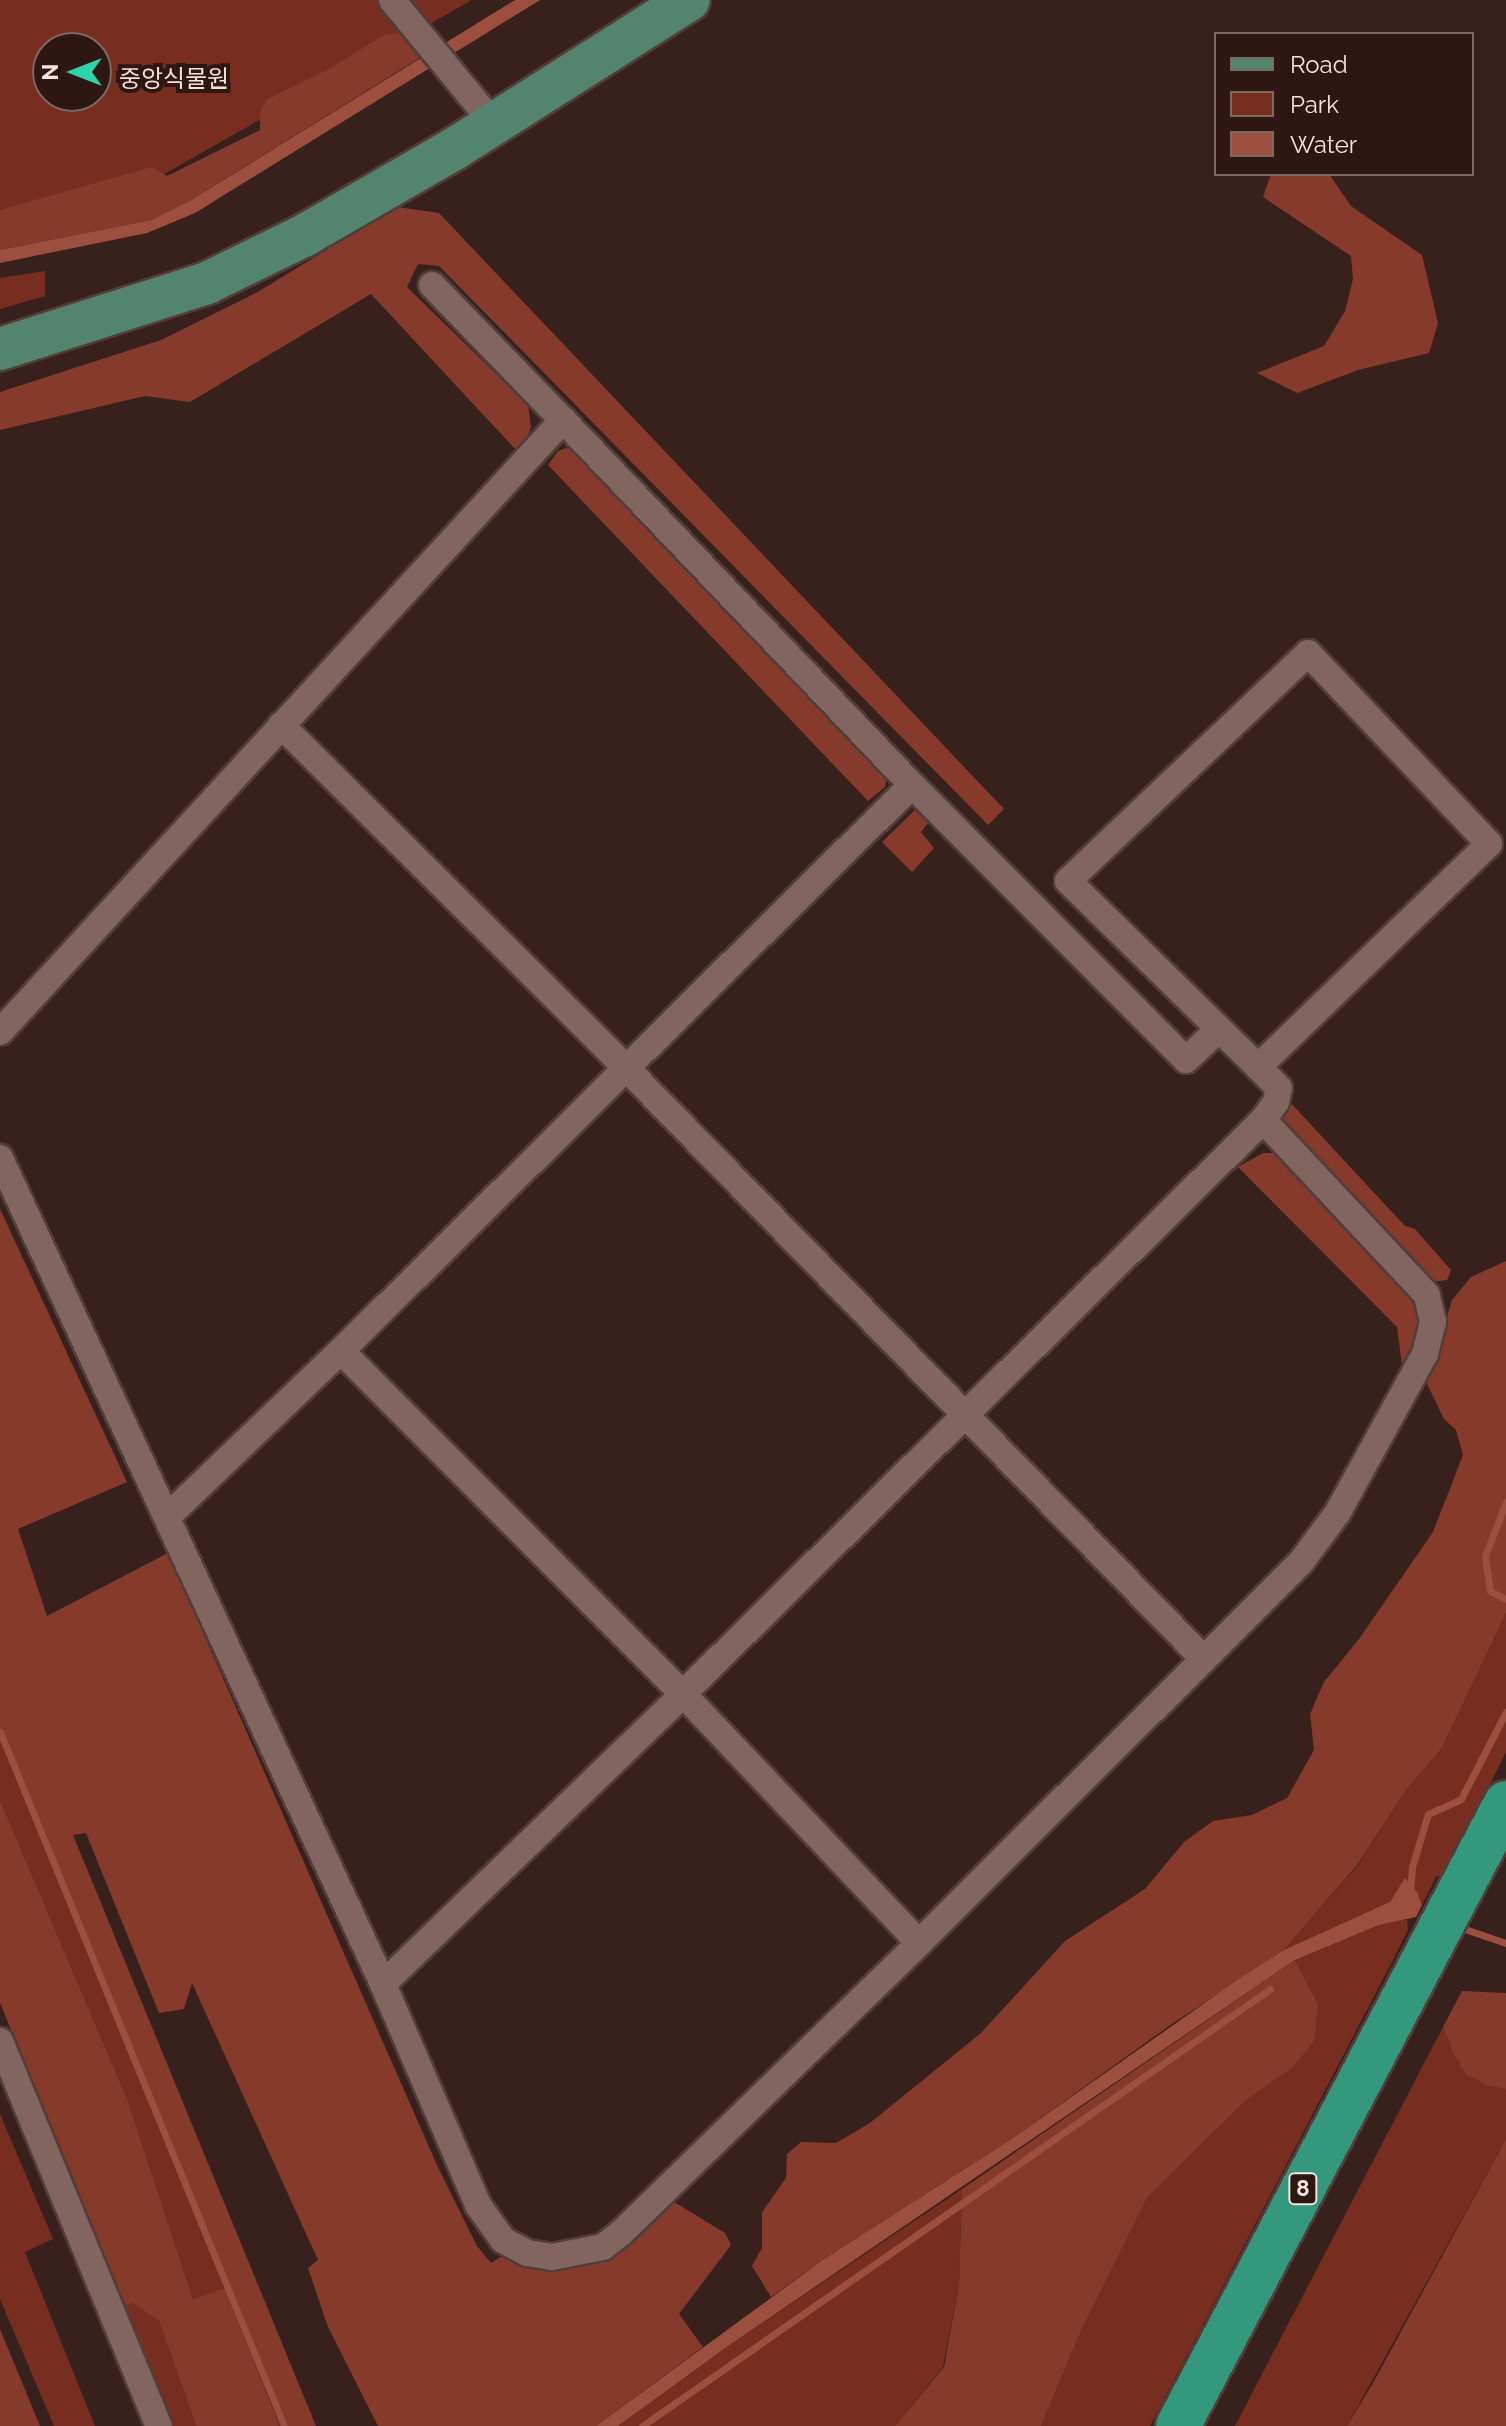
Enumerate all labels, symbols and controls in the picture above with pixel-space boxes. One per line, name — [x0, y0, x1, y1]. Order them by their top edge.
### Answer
north arrow — [32, 32, 112, 112]
legend — [1214, 32, 1474, 176]
text: Road — [1290, 50, 1348, 79]
text: N — [37, 64, 63, 80]
park label: 중앙식물원 — [119, 65, 229, 93]
text: Park — [1290, 90, 1339, 119]
text: Water — [1290, 130, 1357, 159]
road number: 8 — [1287, 2171, 1319, 2207]

